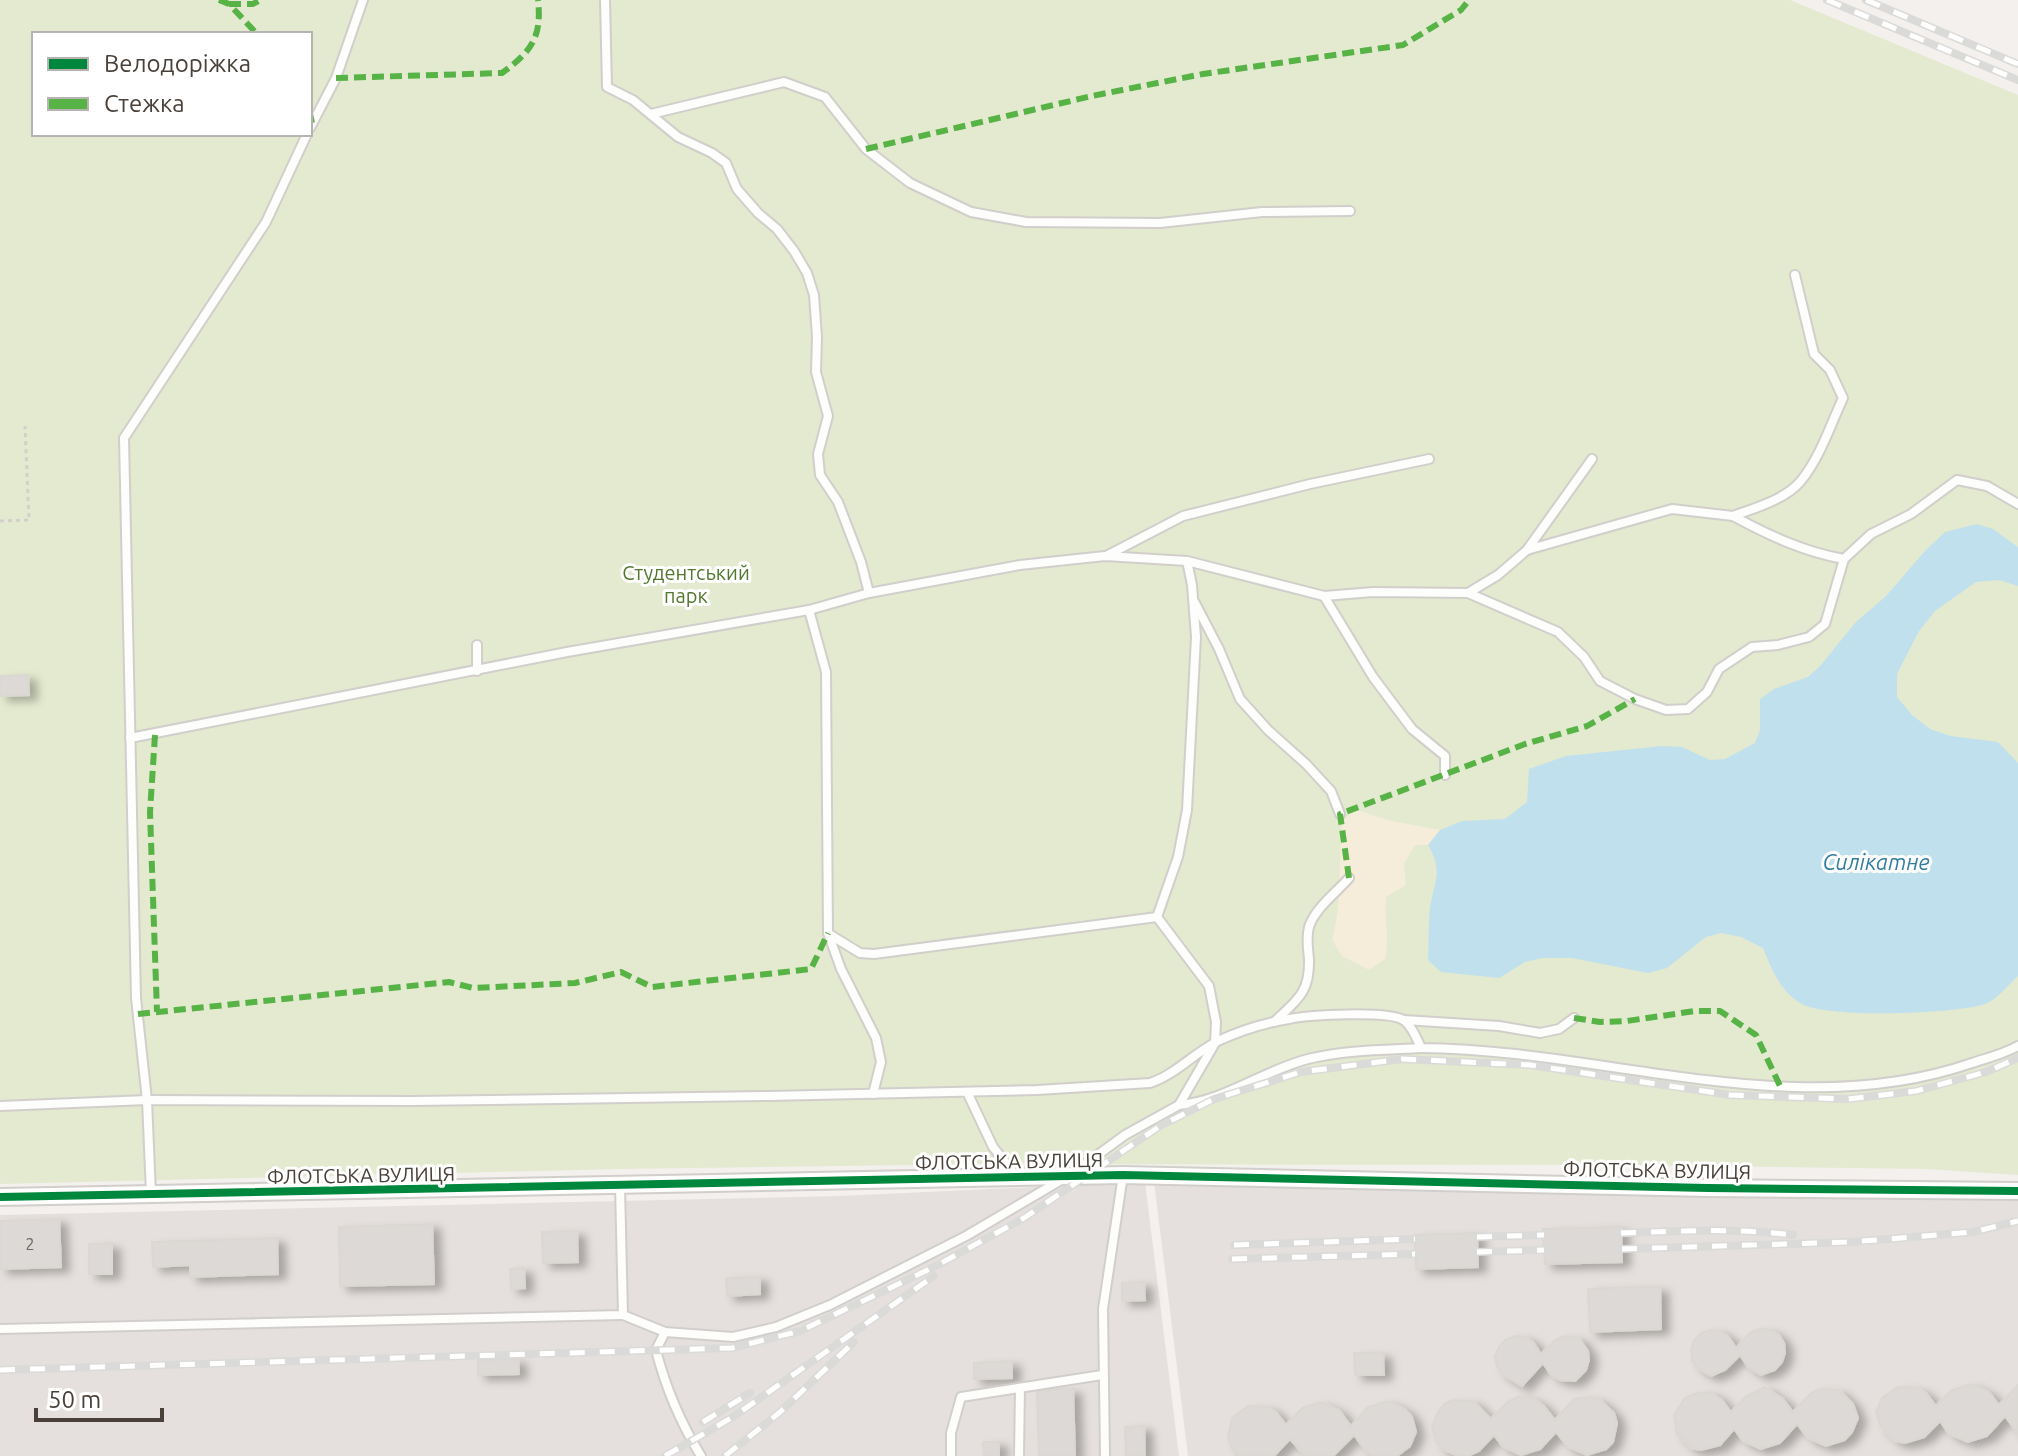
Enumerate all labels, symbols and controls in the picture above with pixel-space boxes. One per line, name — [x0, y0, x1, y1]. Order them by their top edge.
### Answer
legend — [32, 32, 312, 136]
text: Велодоріжка — [104, 50, 251, 77]
text: Стежка — [104, 90, 185, 117]
park label: Студентський парк — [622, 561, 750, 607]
water label: Силікатне — [1823, 849, 1929, 874]
street label: ФЛОТСЬКА ВУЛИЦЯ — [915, 1148, 1103, 1174]
street label: ФЛОТСЬКА ВУЛИЦЯ — [1563, 1157, 1751, 1183]
street label: ФЛОТСЬКА ВУЛИЦЯ — [267, 1162, 455, 1188]
house number: 2 — [25, 1235, 35, 1253]
scale bar — [36, 1372, 162, 1422]
text: 50 m — [48, 1386, 101, 1413]

